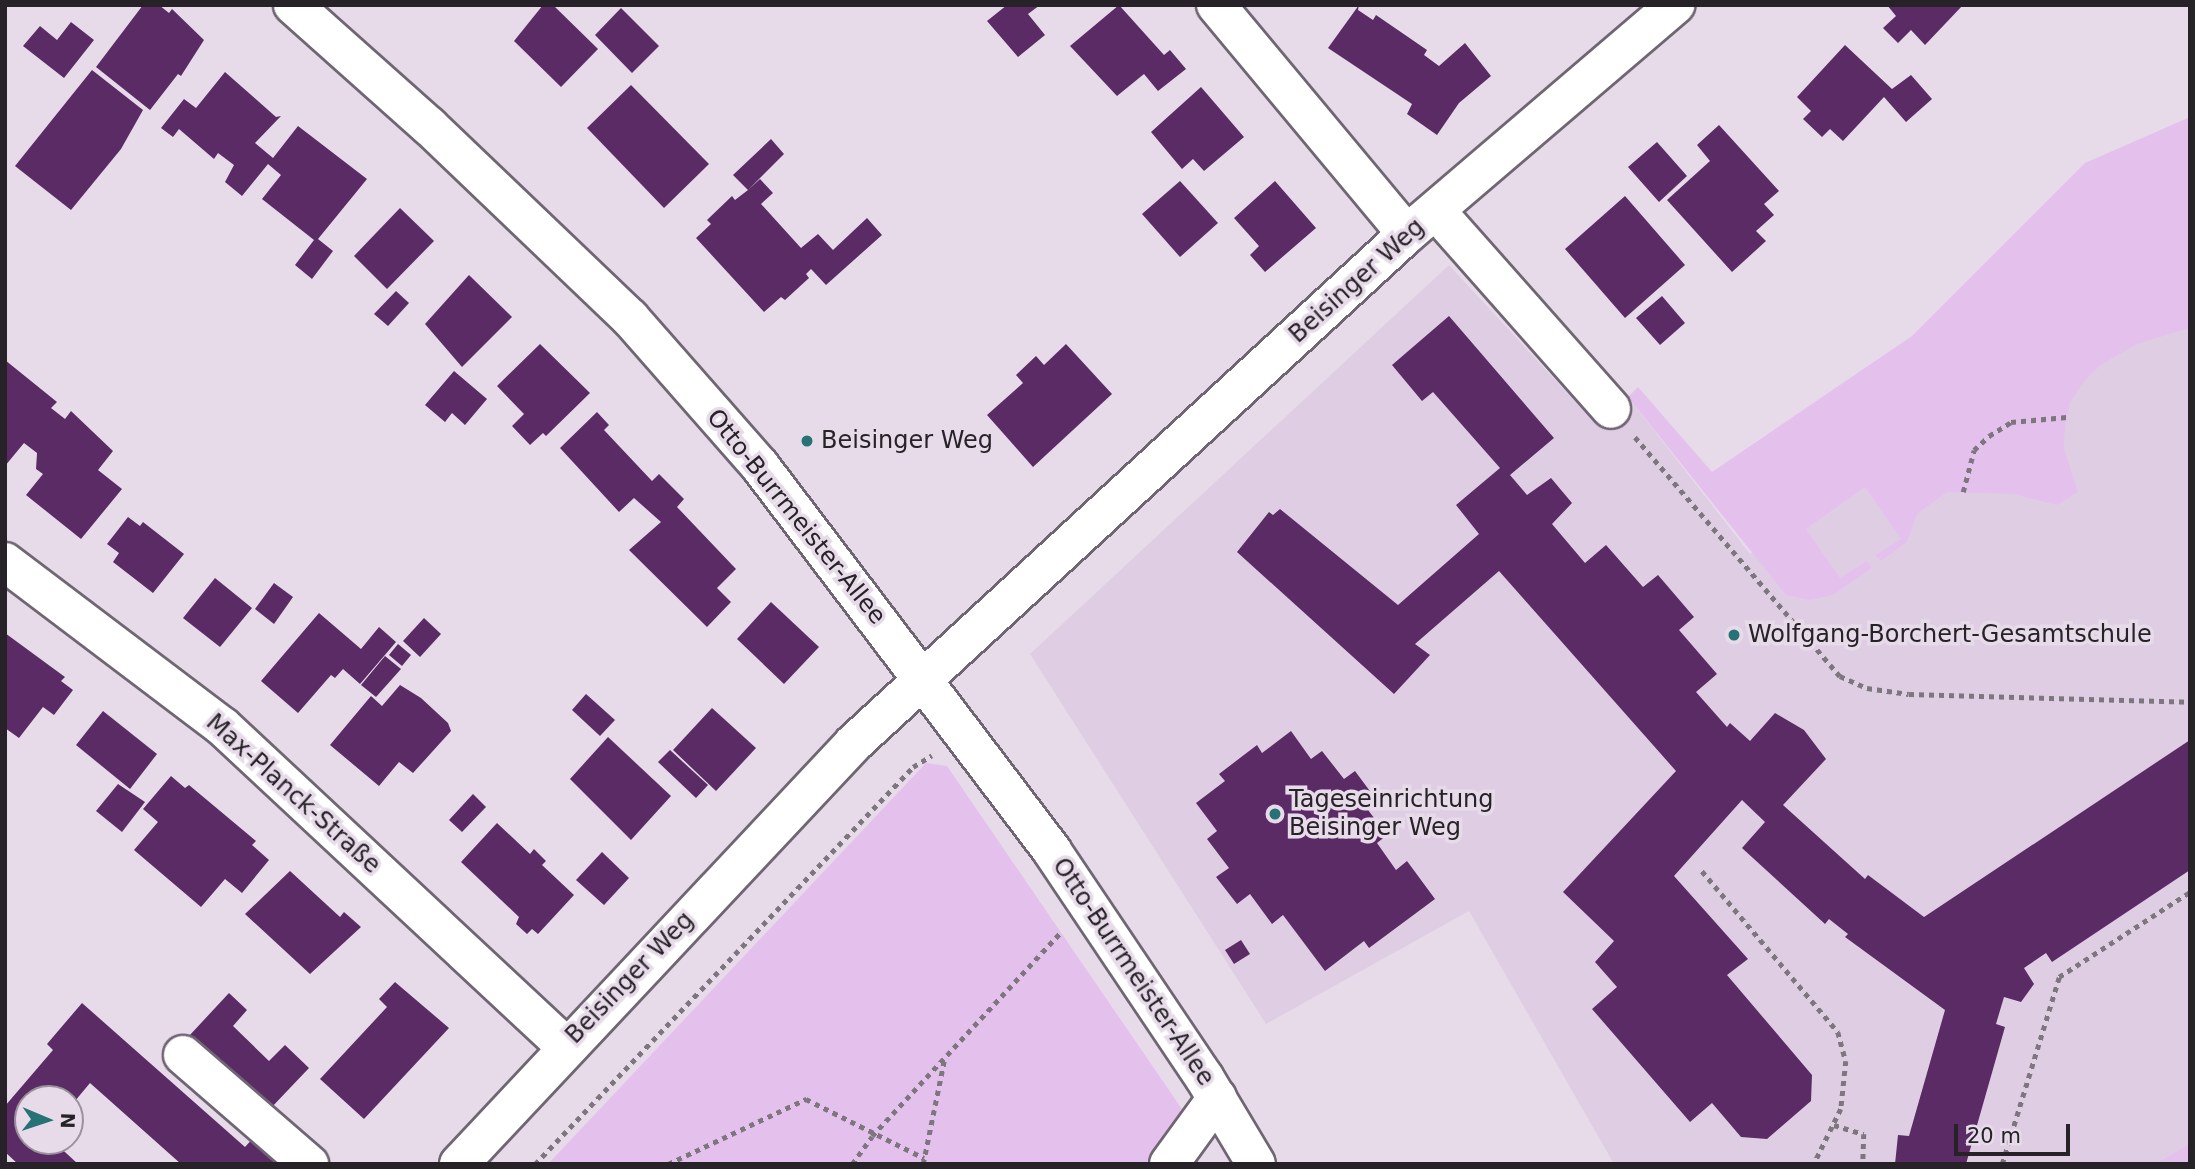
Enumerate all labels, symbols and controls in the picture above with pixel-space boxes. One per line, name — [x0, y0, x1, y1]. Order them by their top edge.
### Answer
street label: Beisinger Weg — [1283, 213, 1431, 349]
street label: Otto-Burrmeister-Allee — [700, 404, 892, 630]
place label: Beisinger Weg — [821, 427, 993, 455]
marker: Beisinger Weg — [799, 433, 815, 449]
place label: Wolfgang-Borchert-Gesamtschule — [1748, 621, 2152, 649]
marker: Wolfgang-Borchert-Gesamtschule — [1726, 627, 1742, 643]
street label: Max-Planck-Straße — [200, 708, 386, 880]
place label: Tageseinrichtung Beisinger Weg — [1289, 786, 1494, 842]
marker: Tageseinrichtung Beisinger Weg — [1267, 806, 1283, 822]
street label: Otto-Burrmeister-Allee — [1046, 853, 1220, 1091]
street label: Beisinger Weg — [560, 906, 700, 1050]
north arrow — [14, 1085, 84, 1155]
scale bar — [1957, 1110, 2072, 1154]
text: N — [57, 1112, 79, 1129]
text: 20 m — [1967, 1124, 2021, 1148]

